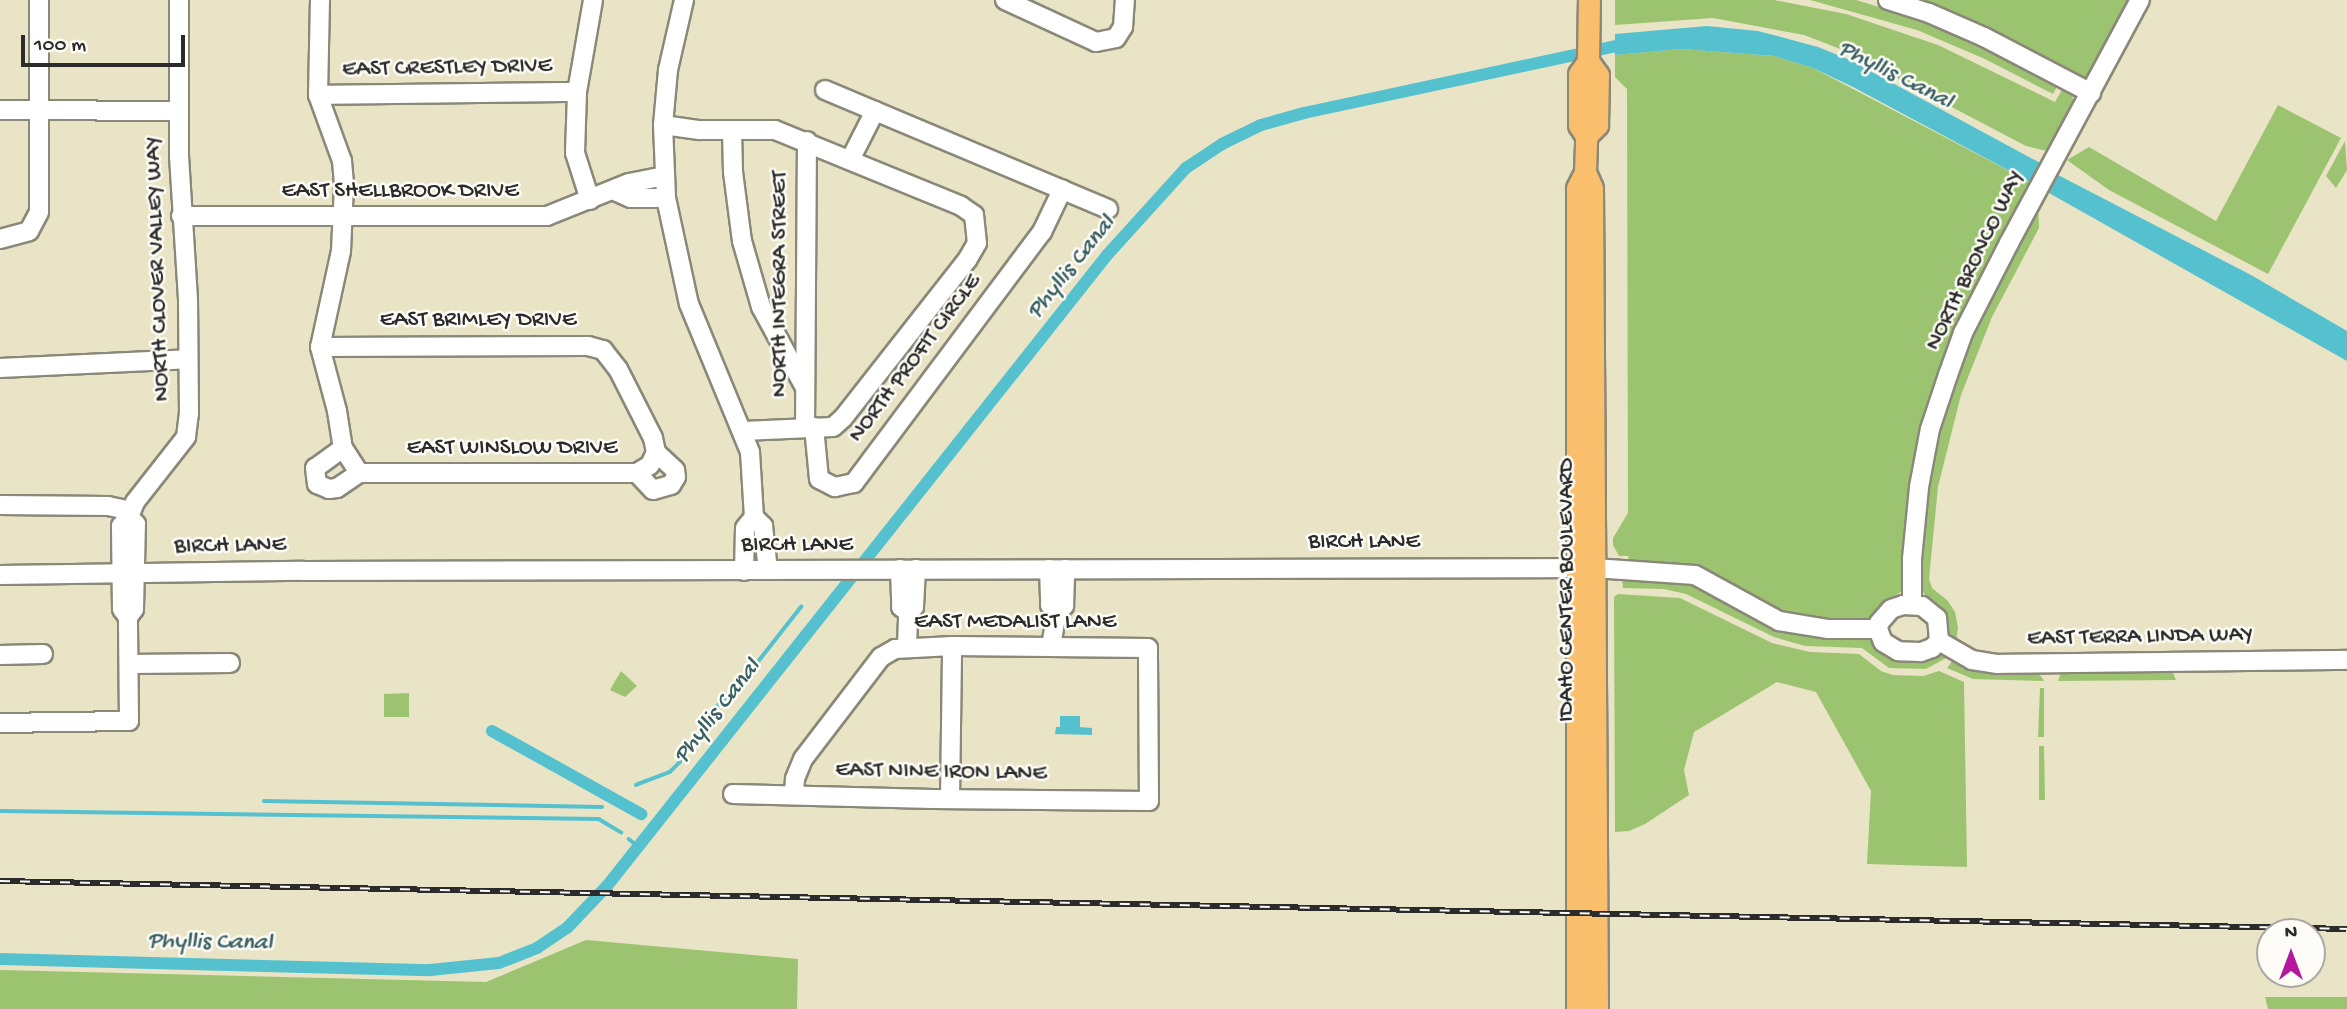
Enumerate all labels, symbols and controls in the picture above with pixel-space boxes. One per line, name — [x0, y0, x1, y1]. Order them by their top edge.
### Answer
scale bar — [24, 21, 189, 65]
text: 100 m — [34, 34, 86, 59]
water label: Phyllis Canal — [1833, 35, 1957, 117]
street label: EAST CRESTLEY DRIVE — [342, 53, 552, 85]
street label: NORTH CLOVER VALLEY WAY — [141, 136, 177, 402]
street label: NORTH BRONCO WAY — [1921, 167, 2031, 355]
street label: NORTH INTEGRA STREET — [767, 171, 795, 397]
street label: EAST SHELLBROOK DRIVE — [281, 178, 519, 206]
water label: Phyllis Canal — [1022, 211, 1122, 325]
street label: NORTH PROFIT CIRCLE — [844, 269, 988, 449]
street label: EAST BRIMLEY DRIVE — [380, 307, 576, 335]
street label: EAST WINSLOW DRIVE — [407, 435, 617, 463]
street label: IDAHO CENTER BOULEVARD — [1554, 458, 1582, 722]
street label: BIRCH LANE — [1308, 529, 1420, 557]
street label: BIRCH LANE — [174, 532, 286, 562]
street label: BIRCH LANE — [741, 532, 853, 560]
street label: EAST MEDALIST LANE — [914, 609, 1116, 637]
street label: EAST TERRA LINDA WAY — [2027, 622, 2253, 654]
water label: Phyllis Canal — [668, 654, 768, 770]
street label: EAST NINE IRON LANE — [835, 757, 1047, 789]
north arrow — [2256, 918, 2326, 988]
text: N — [2285, 922, 2297, 945]
water label: Phyllis Canal — [147, 928, 273, 958]

